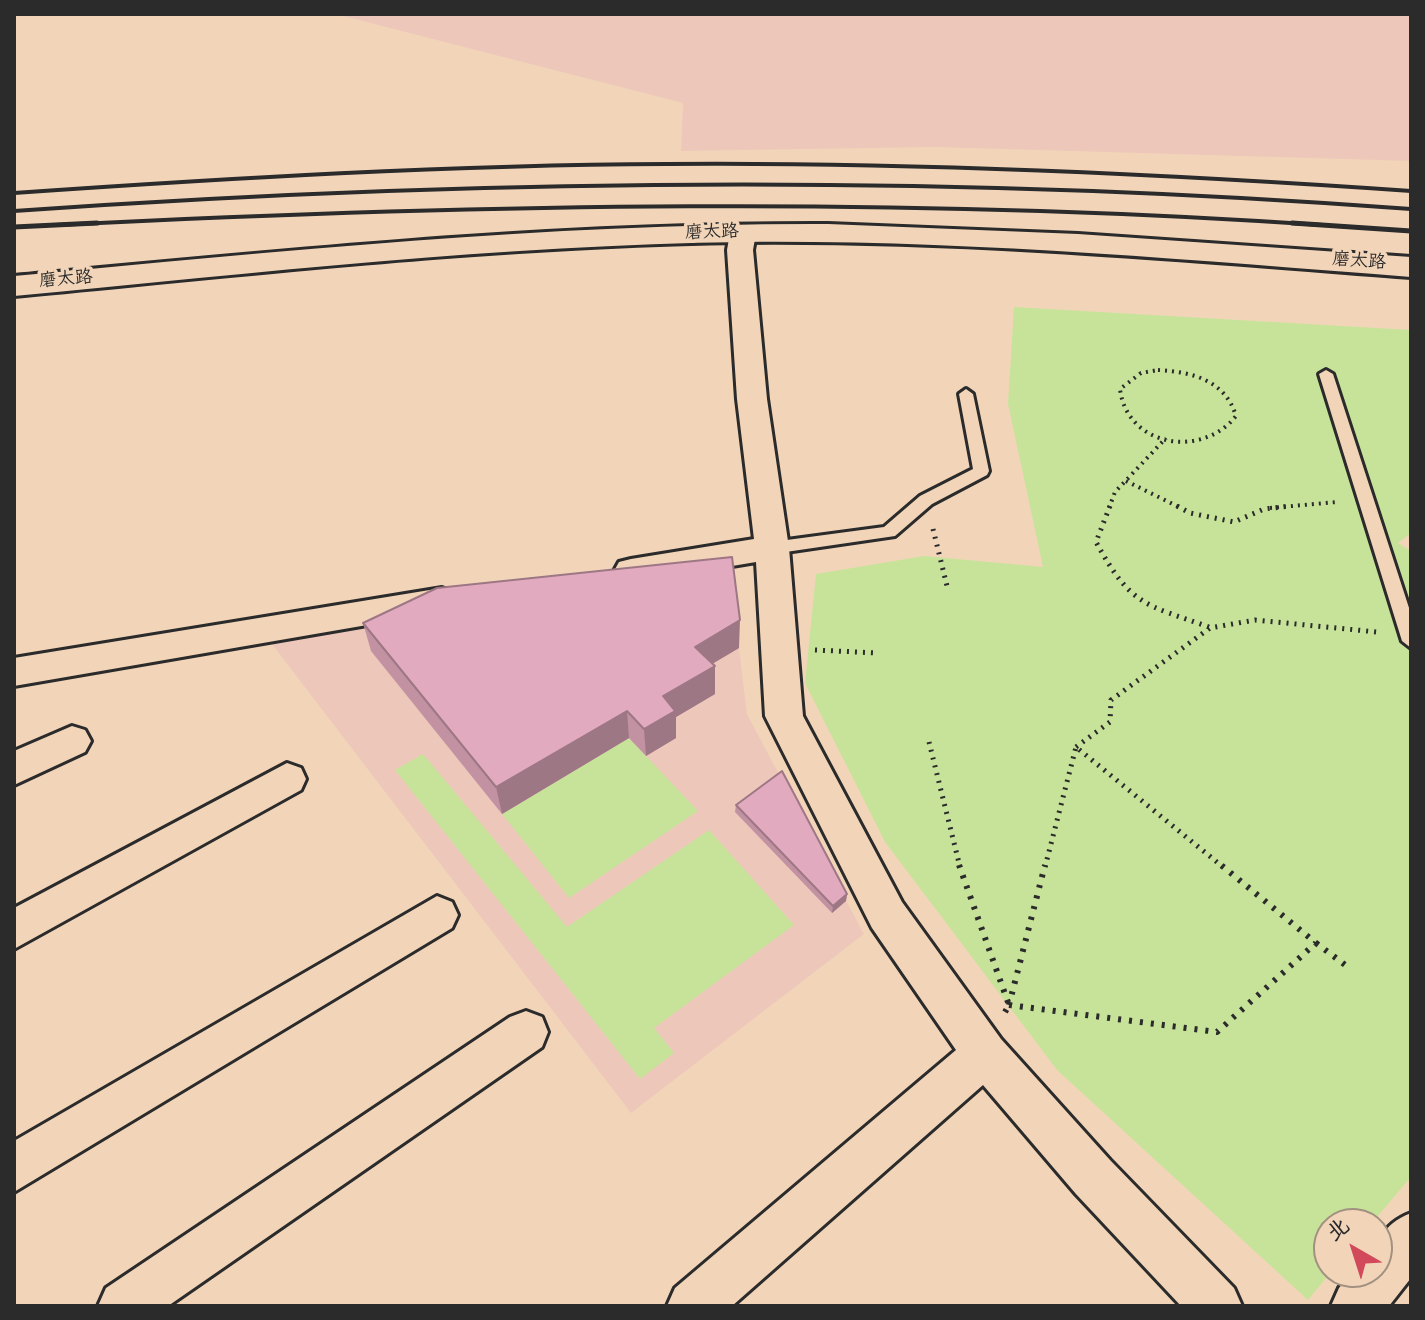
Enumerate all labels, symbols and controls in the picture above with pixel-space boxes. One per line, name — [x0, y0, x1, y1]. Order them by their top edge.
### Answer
street label: 磨太路 — [685, 222, 739, 246]
street label: 磨太路 — [1331, 250, 1387, 276]
street label: 磨太路 — [38, 268, 94, 294]
north arrow — [1313, 1208, 1393, 1288]
text: 北 — [1319, 1210, 1358, 1251]

